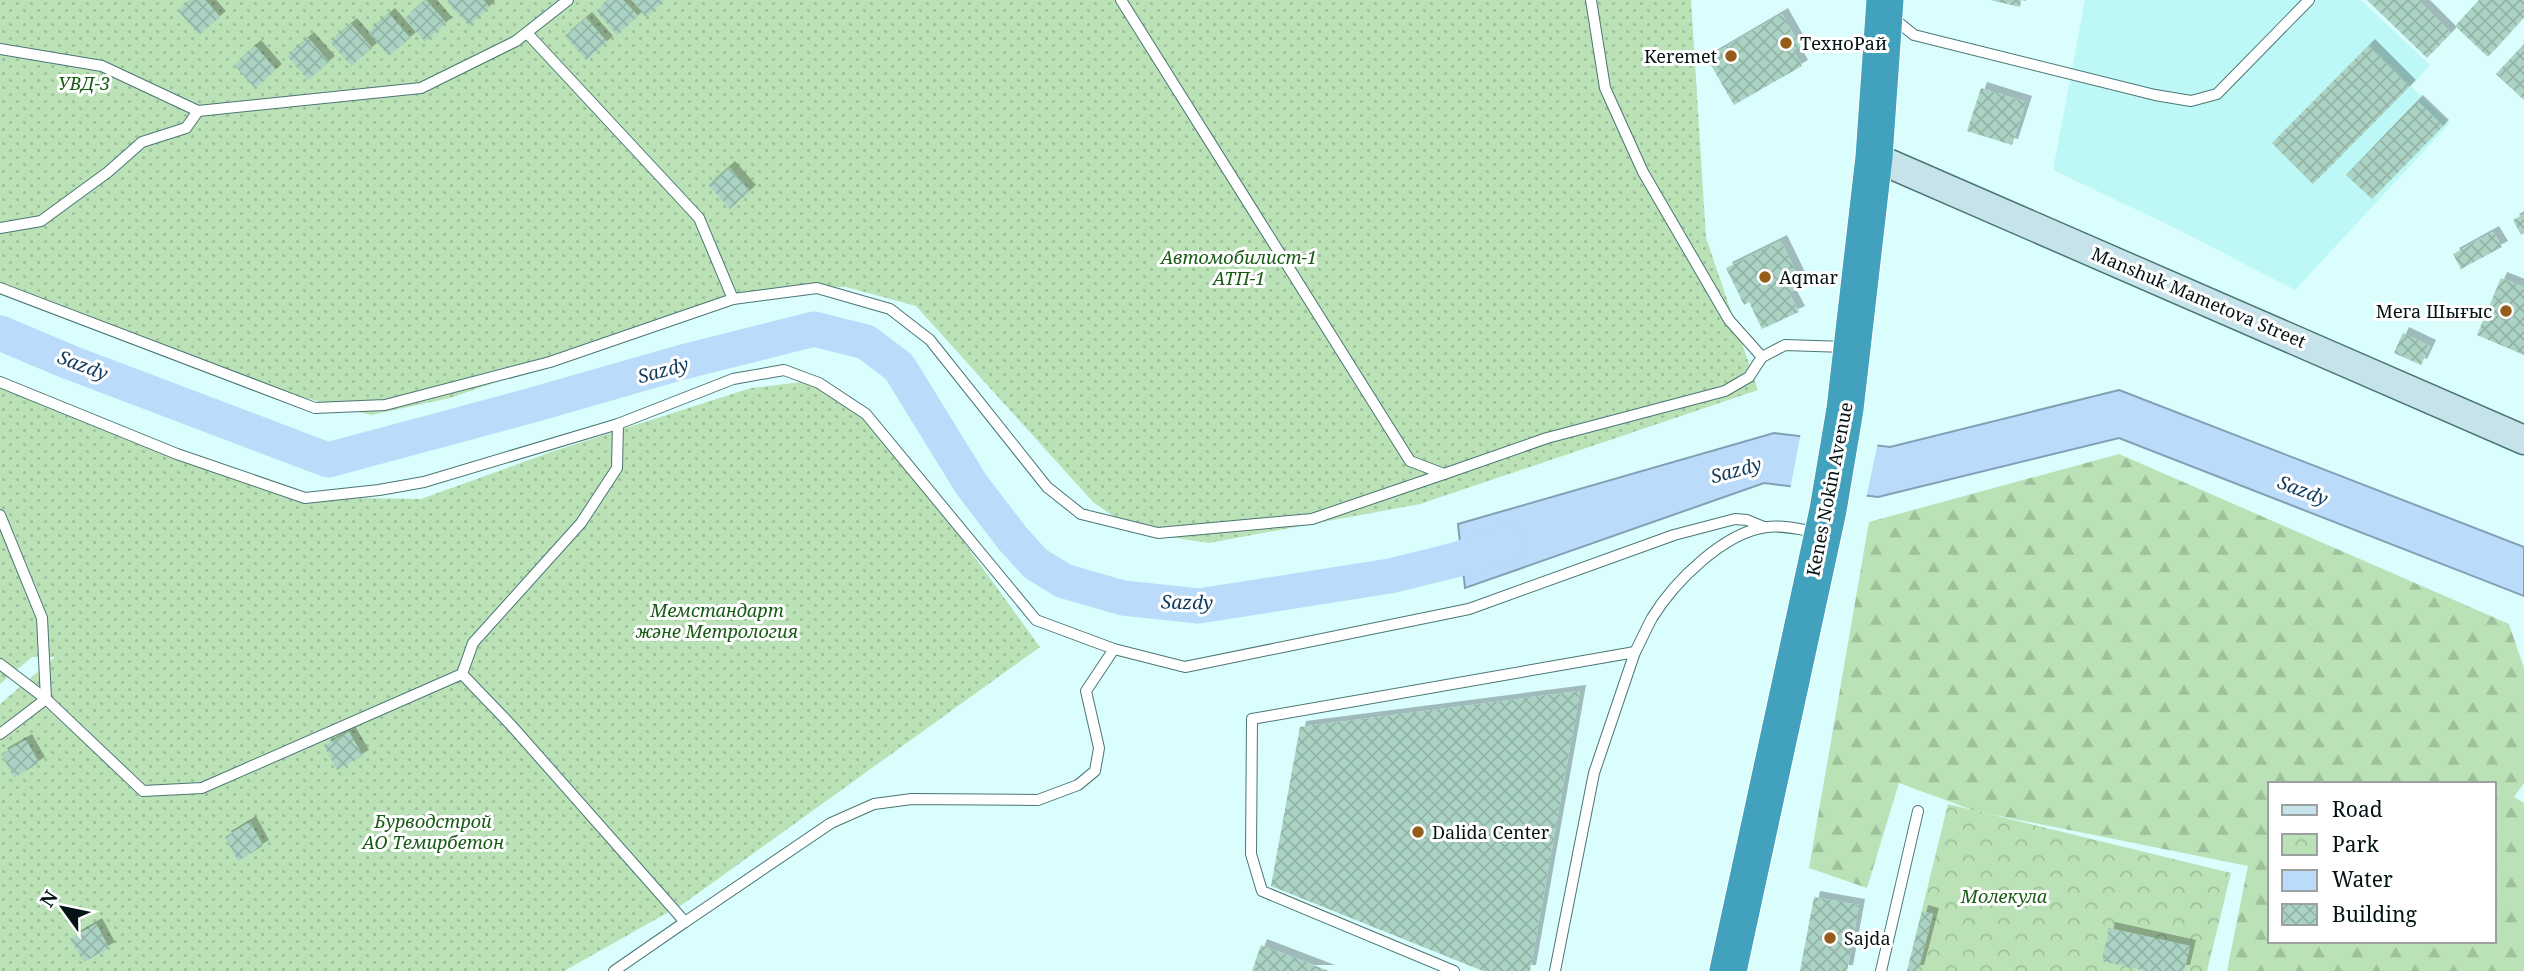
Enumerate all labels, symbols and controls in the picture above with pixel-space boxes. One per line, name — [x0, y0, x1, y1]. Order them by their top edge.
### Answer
place label: ТехноРай — [1800, 31, 1887, 55]
marker: ТехноРай — [1778, 35, 1794, 51]
place label: Keremet — [1644, 44, 1717, 68]
marker: Keremet — [1723, 48, 1739, 64]
park label: УВД-3 — [58, 71, 110, 95]
street label: Manshuk Mametova Street — [2088, 241, 2310, 353]
park label: Автомобилист-1 АТП-1 — [1159, 245, 1317, 290]
place label: Aqmar — [1779, 265, 1839, 289]
marker: Aqmar — [1757, 269, 1773, 285]
place label: Мега Шығыс — [2376, 299, 2492, 323]
marker: Мега Шығыс — [2498, 303, 2514, 319]
water label: Sazdy — [54, 344, 112, 386]
water label: Sazdy — [634, 351, 692, 389]
street label: Kenes Nokin Avenue — [1800, 400, 1858, 578]
water label: Sazdy — [1707, 451, 1765, 489]
water label: Sazdy — [2274, 469, 2332, 511]
water label: Sazdy — [1161, 589, 1213, 615]
park label: Мемстандарт және Метрология — [635, 598, 798, 643]
legend — [2268, 782, 2496, 943]
text: Road — [2332, 795, 2383, 823]
park label: Бурводстрой АО Темирбетон — [360, 809, 504, 854]
place label: Dalida Center — [1432, 820, 1550, 844]
marker: Dalida Center — [1410, 824, 1426, 840]
text: Park — [2332, 830, 2379, 858]
text: Water — [2332, 865, 2393, 893]
north arrow — [28, 873, 98, 943]
park label: Молекула — [1960, 884, 2047, 908]
text: N — [34, 885, 64, 912]
text: Building — [2332, 900, 2417, 928]
place label: Sajda — [1844, 926, 1891, 950]
marker: Sajda — [1822, 930, 1838, 946]

